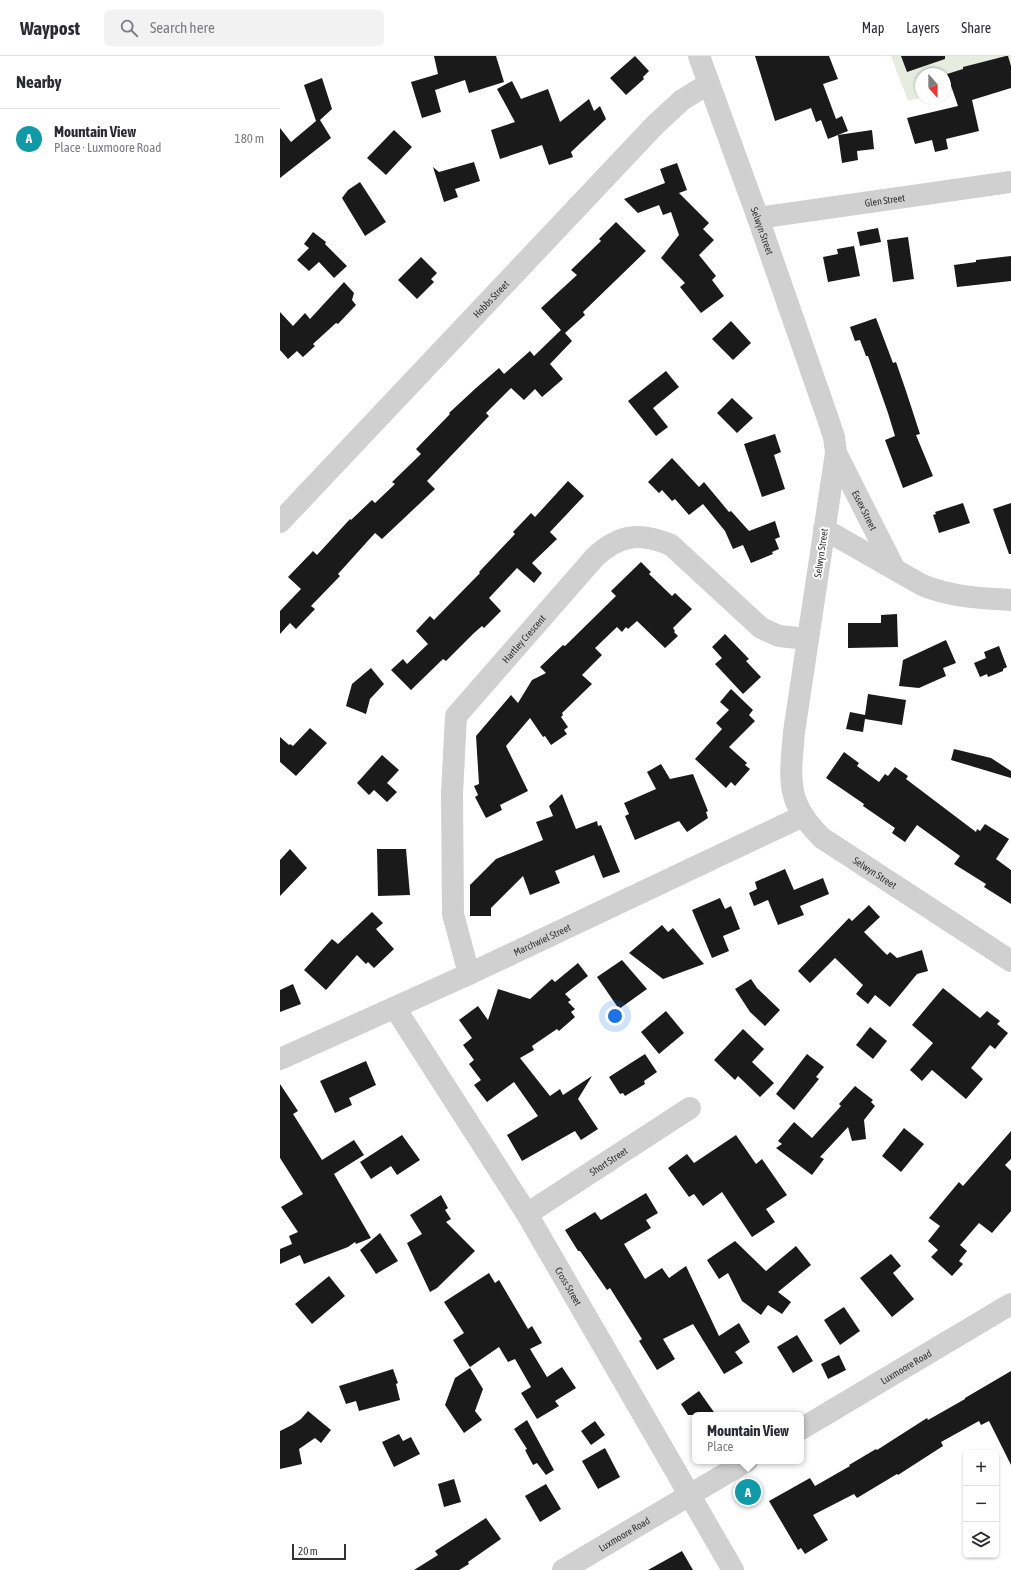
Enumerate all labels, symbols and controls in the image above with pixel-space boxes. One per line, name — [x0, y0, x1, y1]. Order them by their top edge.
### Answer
search box — [104, 10, 384, 46]
text: Waypost — [20, 17, 80, 39]
icon: search — [118, 17, 140, 39]
text: Search here — [150, 19, 215, 36]
text: Map — [862, 20, 884, 36]
text: Layers — [906, 20, 939, 36]
text: Share — [961, 20, 991, 36]
north arrow — [915, 68, 951, 104]
text: Nearby — [16, 72, 62, 92]
text: Mountain View — [54, 123, 136, 140]
text: A — [26, 131, 32, 146]
text: 180 m — [235, 131, 264, 146]
text: Place · Luxmoore Road — [54, 140, 161, 155]
street label: Glen Street — [864, 192, 906, 208]
street label: Selwyn Street — [749, 206, 776, 256]
street label: Hobbs Street — [471, 278, 511, 320]
street label: Essex Street — [850, 488, 880, 532]
street label: Selwyn Street — [812, 528, 830, 578]
street label: Hartley Crescent — [500, 612, 548, 665]
street label: Selwyn Street — [851, 854, 899, 891]
street label: Marchwiel Street — [512, 921, 572, 958]
your location — [605, 1006, 625, 1026]
street label: Short Street — [587, 1145, 629, 1177]
street label: Cross Street — [553, 1265, 584, 1307]
street label: Luxmoore Road — [878, 1347, 934, 1386]
popup — [692, 1412, 804, 1464]
text: Mountain View — [707, 1422, 789, 1439]
text: Place — [707, 1439, 734, 1454]
map controls — [963, 1450, 999, 1558]
button: + — [963, 1450, 999, 1486]
pin: A — [735, 1477, 761, 1507]
button: − — [963, 1486, 999, 1522]
street label: Luxmoore Road — [597, 1514, 652, 1553]
button: layers — [963, 1522, 999, 1558]
scale bar — [292, 1542, 346, 1561]
text: 20 m — [298, 1545, 318, 1557]

